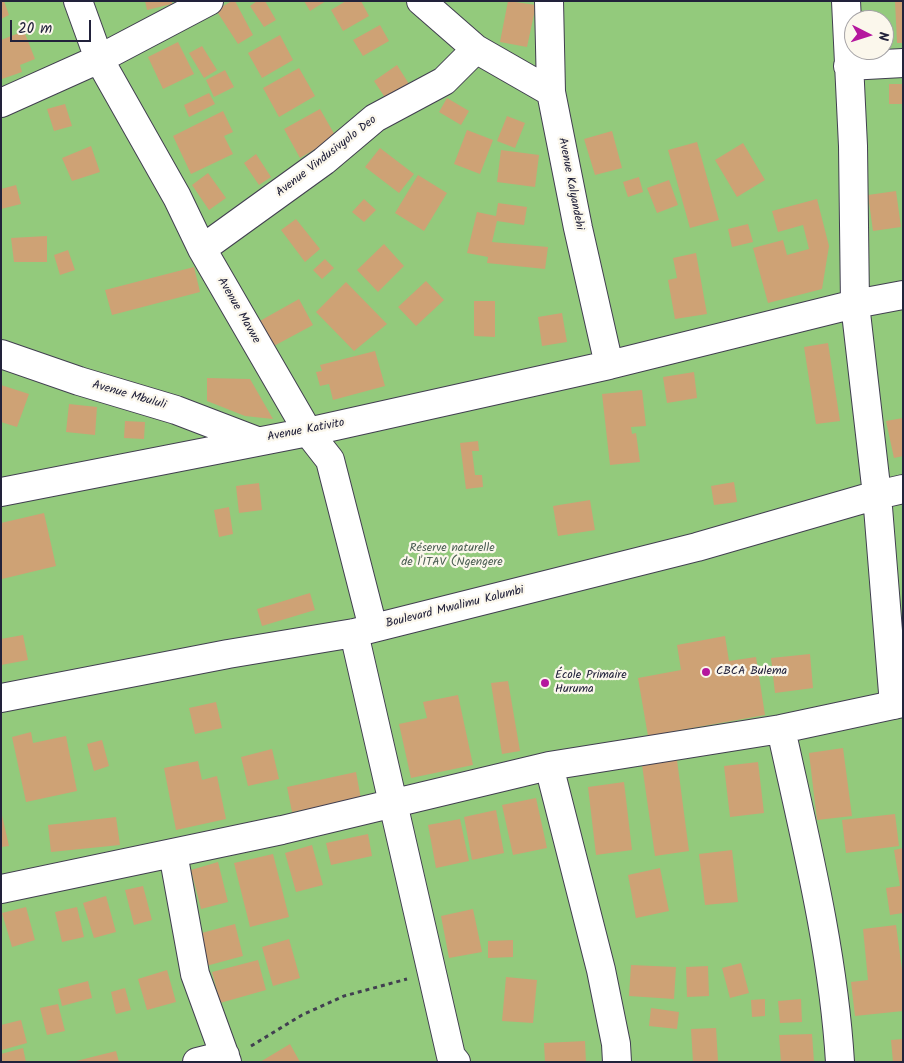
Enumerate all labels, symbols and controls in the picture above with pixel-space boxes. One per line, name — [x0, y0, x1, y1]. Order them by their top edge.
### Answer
scale bar — [12, 10, 94, 42]
north arrow — [844, 10, 894, 60]
text: 20 m — [18, 17, 52, 41]
text: N — [872, 31, 894, 42]
street label: Avenue Vindusivyolo Deo — [274, 113, 380, 201]
street label: Avenue Kalyandehi — [554, 136, 586, 232]
street label: Avenue Mavwe — [213, 275, 263, 347]
street label: Avenue Mbululi — [90, 379, 168, 413]
street label: Avenue Kativito — [266, 416, 346, 446]
park label: Réserve naturelle de l'ITAV (Ngengere — [401, 542, 503, 570]
street label: Boulevard Mwalimu Kalumbi — [384, 584, 526, 632]
place label: CBCA Bulema — [716, 665, 787, 679]
marker: CBCA Bulema — [700, 666, 712, 678]
place label: École Primaire Huruma — [555, 669, 627, 697]
marker: École Primaire Huruma — [539, 677, 551, 689]

